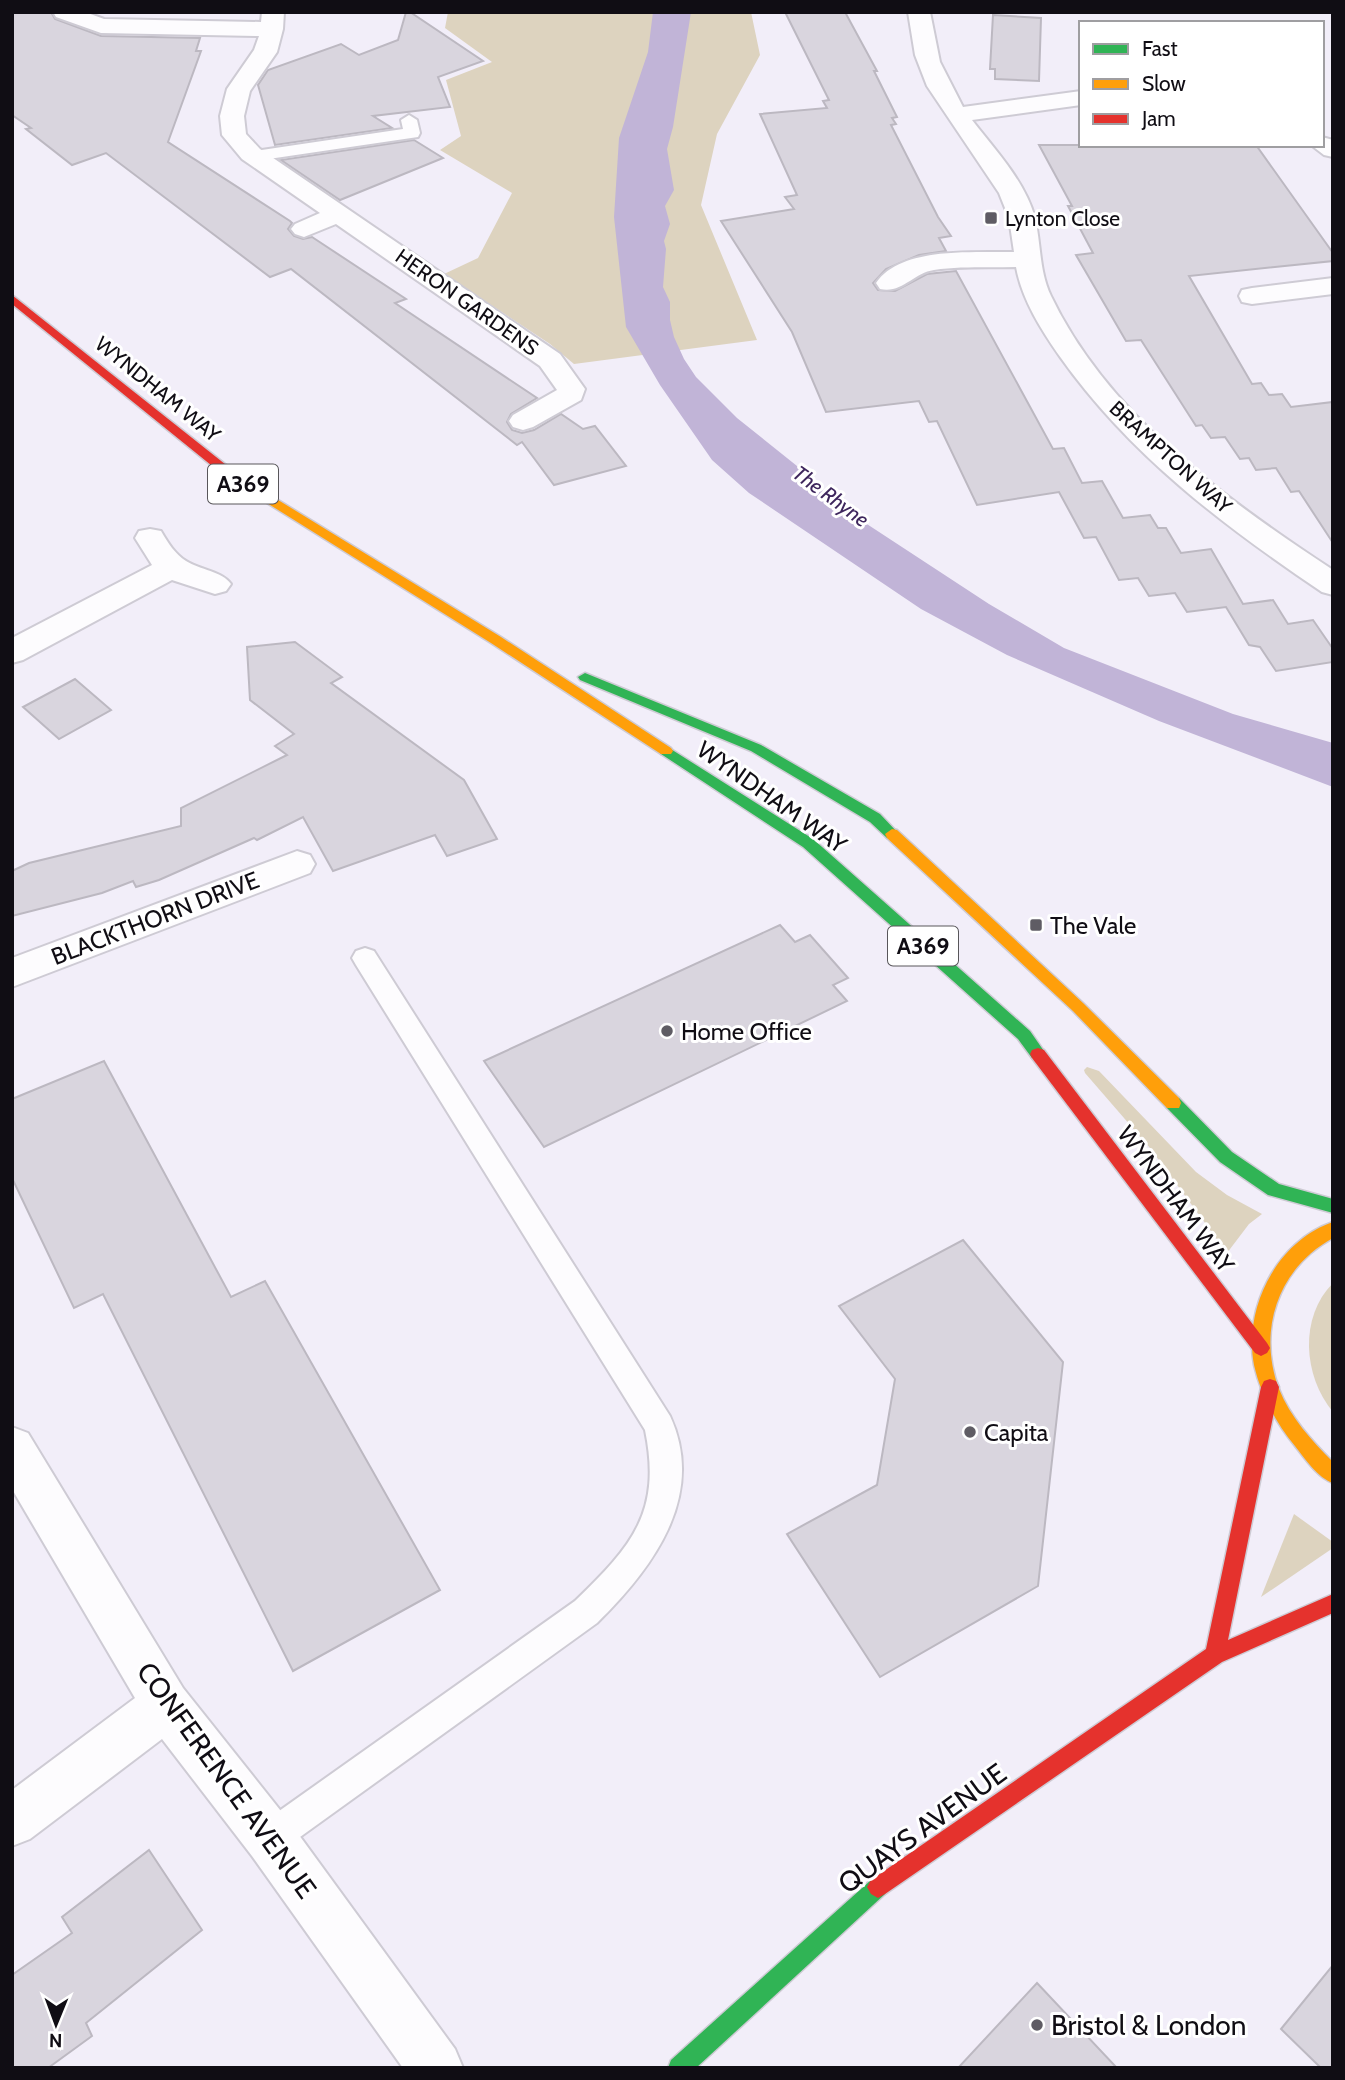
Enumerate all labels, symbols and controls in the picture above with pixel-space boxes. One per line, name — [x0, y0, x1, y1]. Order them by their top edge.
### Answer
legend — [1079, 21, 1324, 147]
text: Fast — [1142, 36, 1178, 61]
text: Slow — [1142, 71, 1186, 96]
text: Jam — [1141, 106, 1176, 131]
place label: Lynton Close — [1005, 206, 1120, 231]
marker: Lynton Close — [983, 210, 999, 226]
street label: HERON GARDENS — [391, 243, 543, 361]
street label: WYNDHAM WAY — [90, 331, 227, 448]
street label: BRAMPTON WAY — [1105, 395, 1238, 519]
water label: The Rhyne — [788, 460, 874, 532]
road number: A369 — [208, 464, 278, 504]
street label: WYNDHAM WAY — [692, 735, 853, 860]
street label: BLACKTHORN DRIVE — [47, 865, 263, 971]
place label: The Vale — [1050, 911, 1136, 940]
marker: The Vale — [1028, 917, 1044, 933]
road number: A369 — [888, 926, 958, 965]
place label: Home Office — [681, 1017, 812, 1046]
marker: Home Office — [659, 1023, 675, 1039]
street label: WYNDHAM WAY — [1111, 1120, 1241, 1278]
place label: Capita — [984, 1418, 1049, 1447]
marker: Capita — [962, 1424, 978, 1440]
street label: CONFERENCE AVENUE — [130, 1655, 324, 1905]
street label: QUAYS AVENUE — [831, 1756, 1013, 1900]
north arrow — [21, 1989, 91, 2059]
place label: Bristol & London — [1051, 2008, 1246, 2042]
marker: Bristol & London — [1029, 2017, 1045, 2033]
text: N — [49, 2029, 63, 2052]

